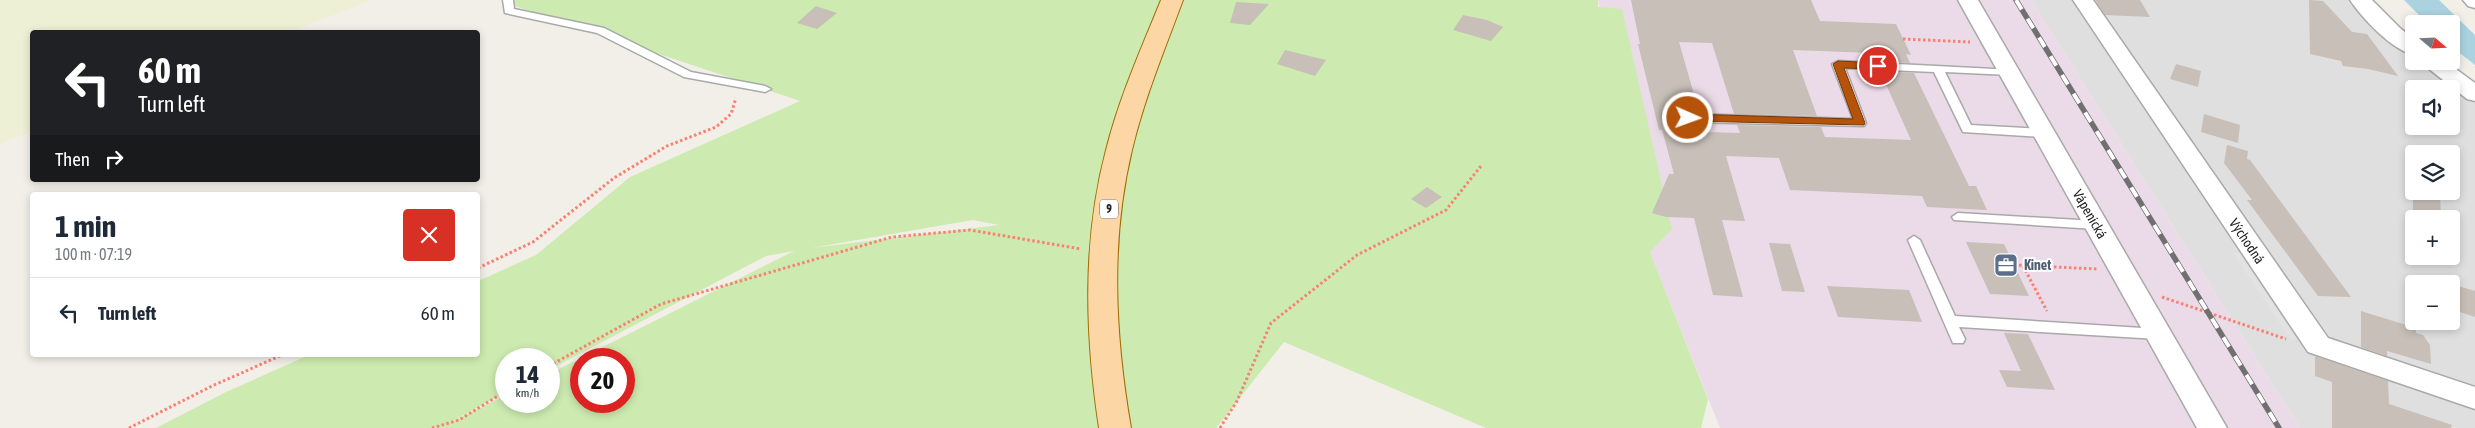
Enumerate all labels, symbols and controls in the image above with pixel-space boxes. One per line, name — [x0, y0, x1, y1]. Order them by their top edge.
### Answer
north arrow — [2405, 15, 2460, 70]
map controls — [2405, 15, 2460, 330]
pin — [1857, 45, 1899, 87]
icon: left — [55, 50, 120, 115]
text: 60 m — [138, 50, 201, 90]
icon: arrive — [1864, 52, 1892, 80]
button: sound — [2405, 80, 2460, 135]
text: Turn left — [138, 91, 205, 117]
position arrow — [1661, 91, 1713, 143]
icon: right — [100, 145, 128, 173]
button: layers — [2405, 145, 2460, 200]
text: Then — [55, 148, 90, 170]
street label: Vápenická — [2070, 187, 2110, 241]
road number: 9 — [1100, 200, 1118, 218]
text: 1 min — [55, 209, 116, 243]
button: close — [403, 209, 455, 261]
button: + — [2405, 210, 2460, 265]
street label: Východná — [2226, 215, 2268, 267]
text: 100 m · 07:19 — [55, 245, 132, 263]
office icon: Kinet — [1993, 252, 2019, 278]
place label: Kinet — [2024, 257, 2051, 273]
button: − — [2405, 275, 2460, 330]
icon: left — [55, 299, 83, 327]
text: Turn left — [98, 302, 156, 324]
text: 60 m — [421, 302, 455, 324]
speed limit sign: 20 — [570, 348, 635, 413]
text: 14 — [516, 360, 539, 388]
text: km/h — [516, 386, 539, 400]

